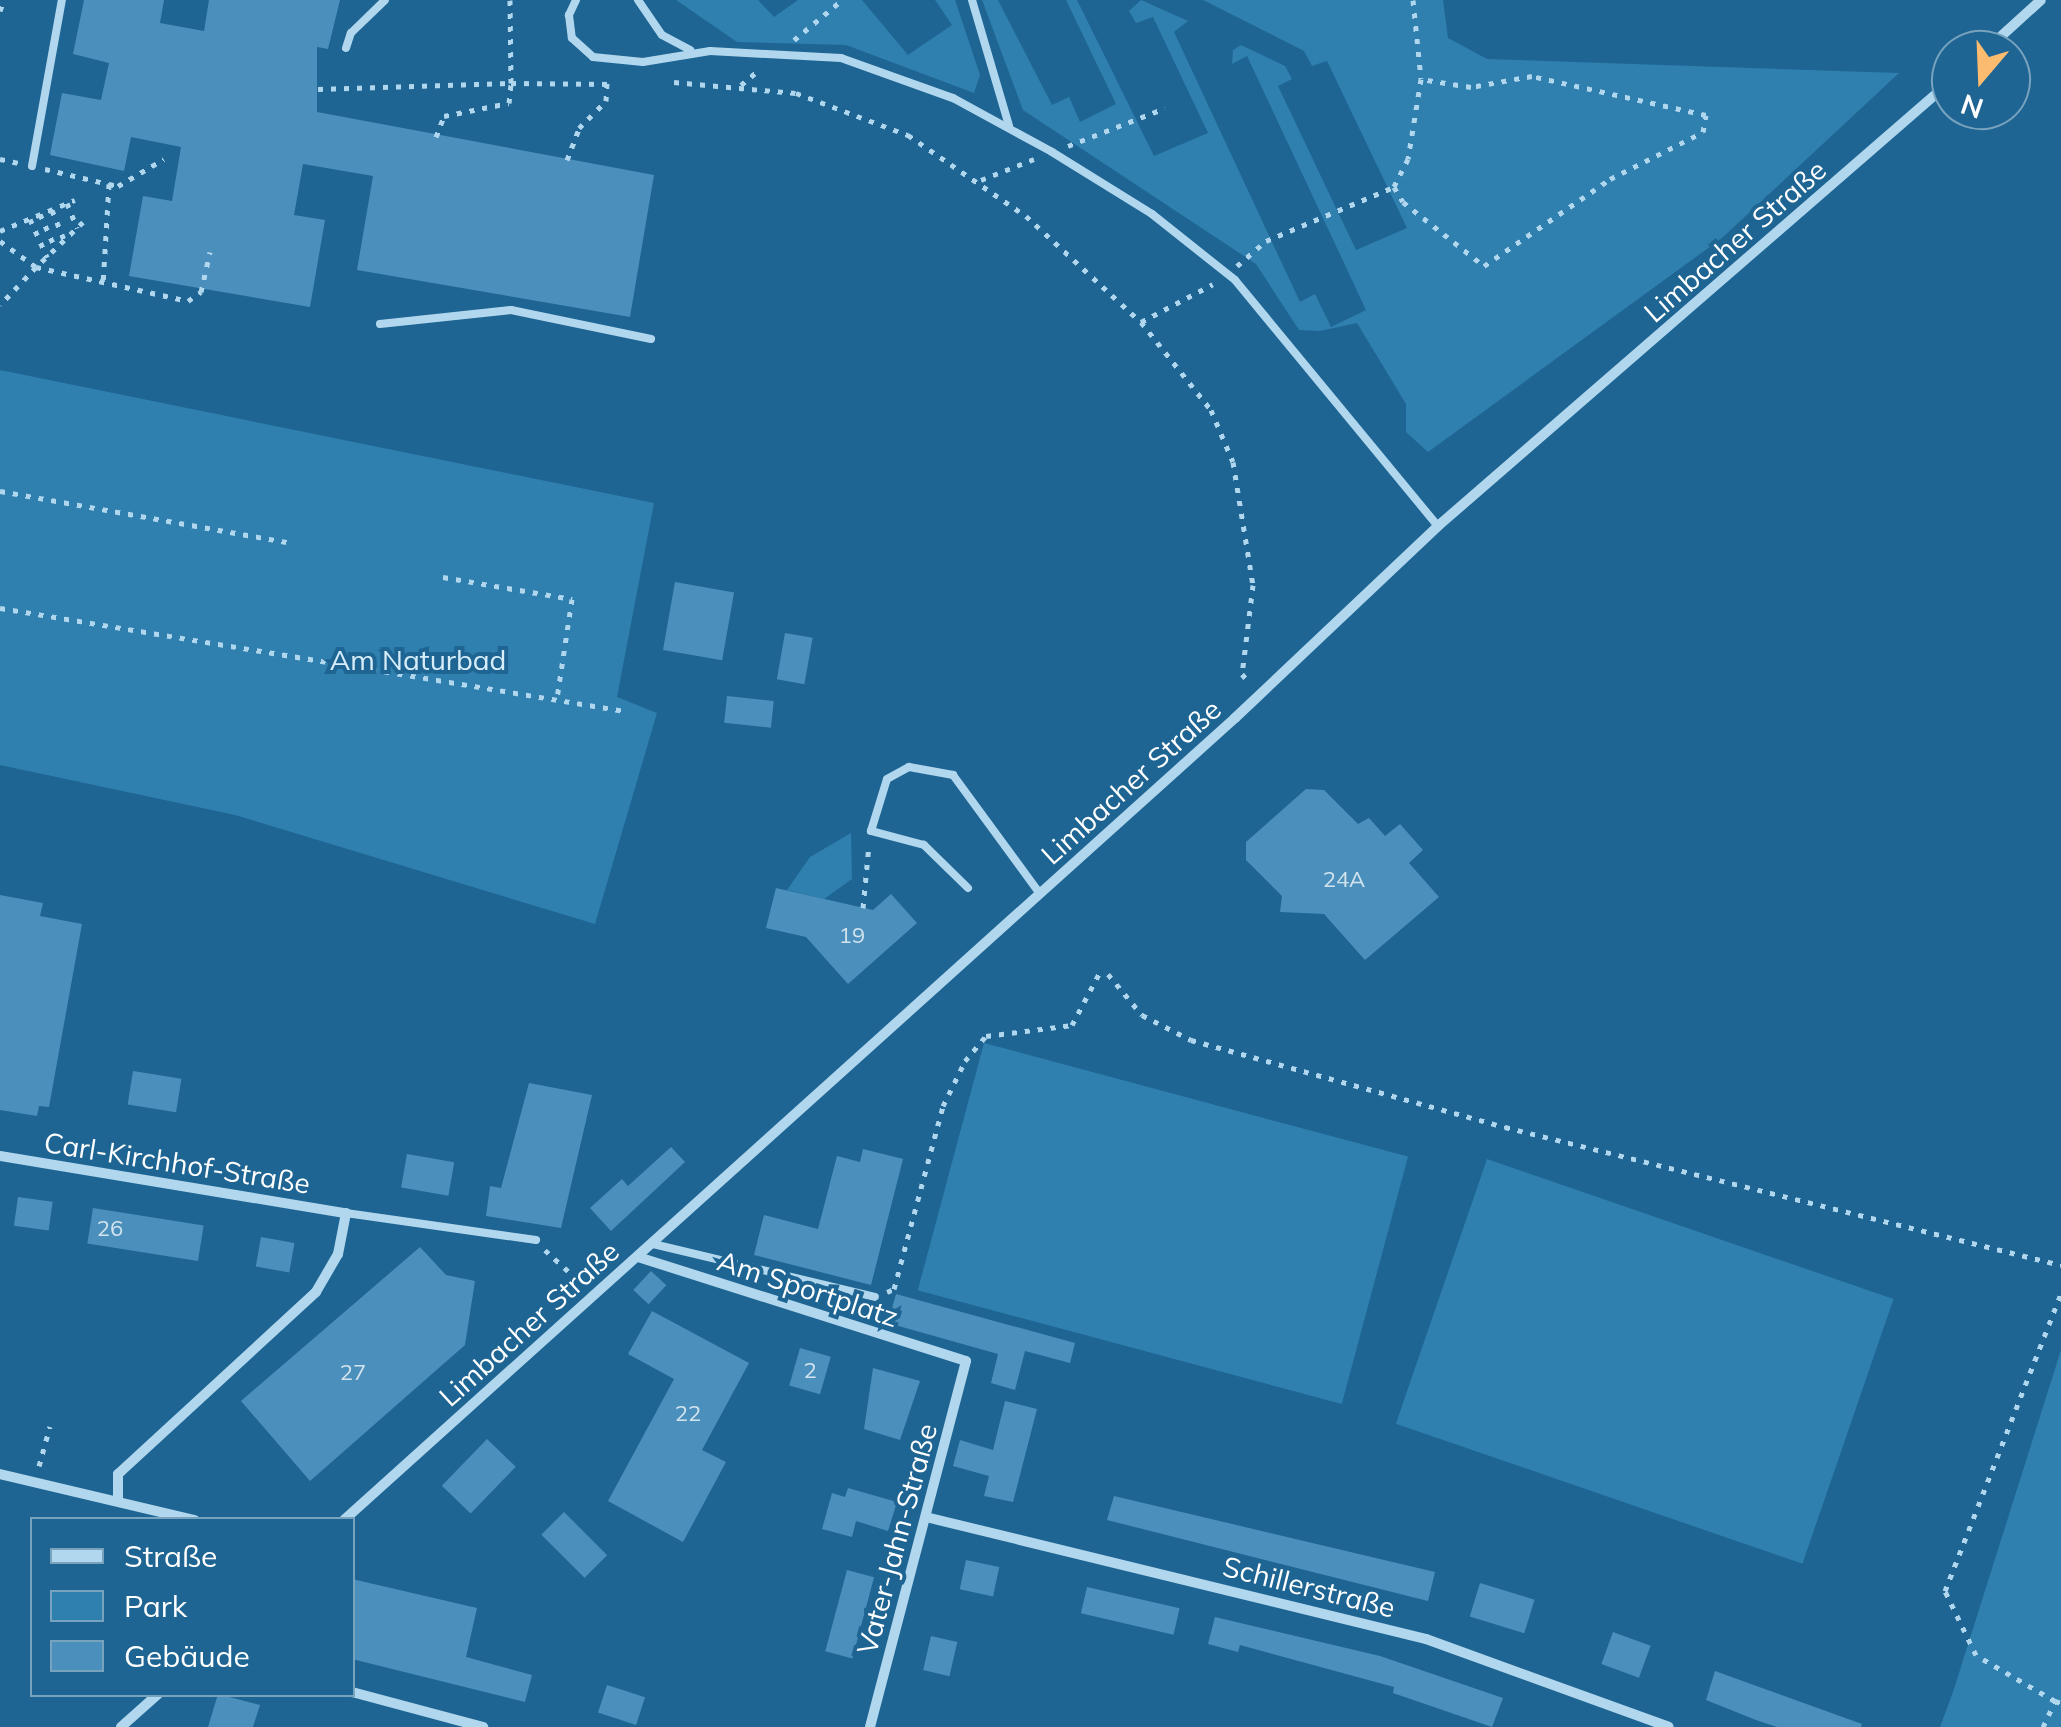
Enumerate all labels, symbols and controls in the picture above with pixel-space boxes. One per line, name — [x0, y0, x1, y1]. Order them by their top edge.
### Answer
north arrow — [1931, 30, 2031, 130]
text: N — [1956, 87, 1987, 127]
street label: Limbacher Straße — [1637, 153, 1833, 329]
park label: Am Naturbad — [330, 643, 506, 677]
street label: Limbacher Straße — [1034, 693, 1228, 871]
house number: 24A — [1323, 867, 1365, 893]
house number: 19 — [839, 923, 865, 949]
street label: Carl-Kirchhof-Straße — [42, 1125, 312, 1201]
house number: 26 — [97, 1216, 123, 1242]
street label: Limbacher Straße — [432, 1235, 626, 1413]
street label: Am Sportplatz — [713, 1244, 903, 1334]
house number: 2 — [803, 1358, 817, 1384]
house number: 27 — [340, 1360, 366, 1386]
house number: 22 — [675, 1401, 701, 1427]
street label: Vater-Jahn-Straße — [850, 1420, 944, 1658]
legend — [30, 1517, 355, 1697]
text: Straße — [124, 1537, 217, 1575]
street label: Schillerstraße — [1219, 1549, 1399, 1625]
text: Park — [124, 1587, 187, 1625]
text: Gebäude — [124, 1637, 250, 1675]

